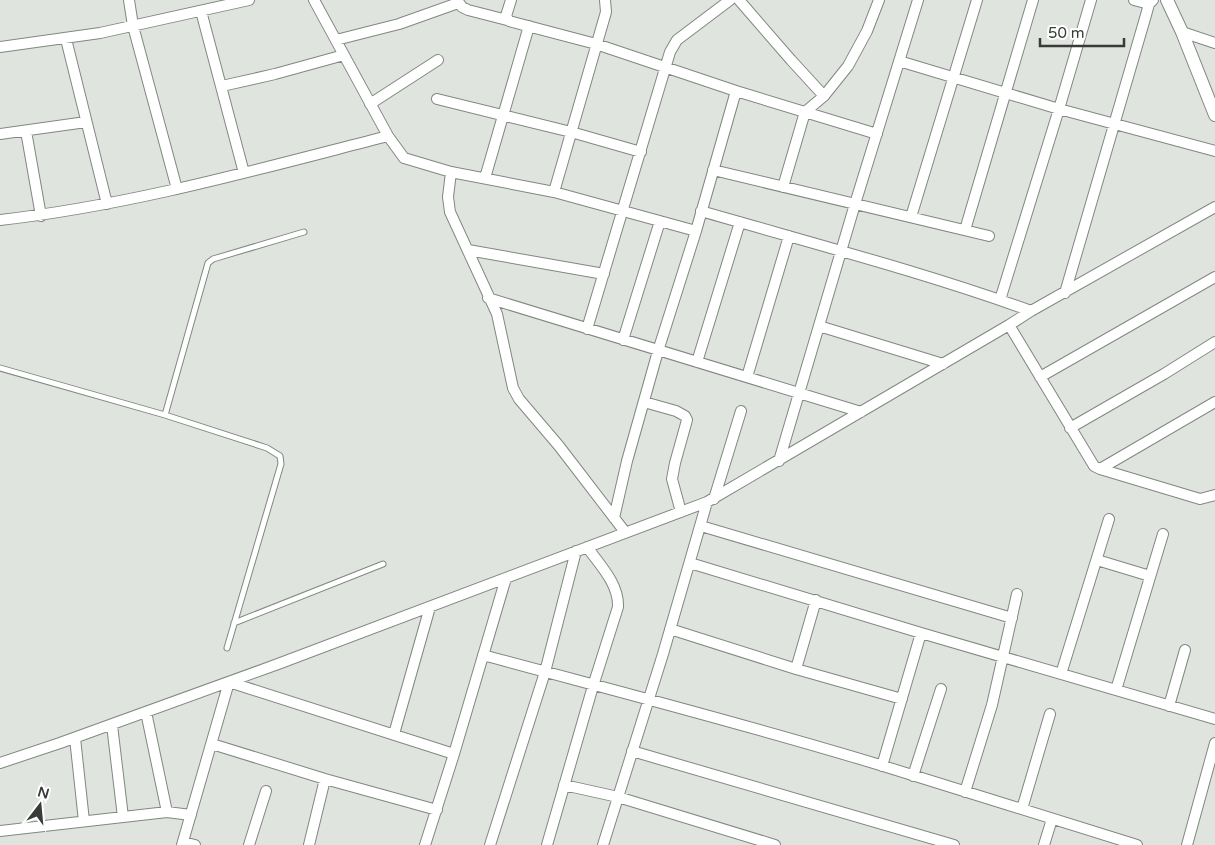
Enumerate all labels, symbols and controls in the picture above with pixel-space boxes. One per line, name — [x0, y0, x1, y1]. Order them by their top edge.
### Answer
scale bar — [1040, 15, 1124, 47]
text: 50 m — [1048, 24, 1085, 42]
north arrow — [15, 780, 65, 830]
text: N — [36, 783, 51, 803]

